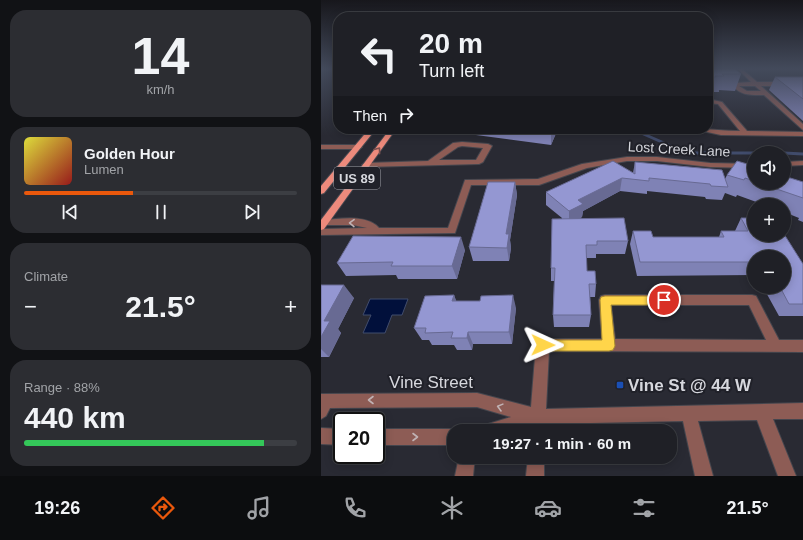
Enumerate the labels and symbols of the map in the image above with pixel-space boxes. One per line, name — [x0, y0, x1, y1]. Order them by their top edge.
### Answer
street label: Lost Creek Lane — [627, 138, 731, 160]
one-way arrow — [373, 148, 380, 155]
road number: US 89 — [334, 167, 380, 189]
one-way arrow — [349, 219, 355, 227]
pin — [647, 283, 681, 317]
position arrow — [522, 324, 564, 366]
street label: Vine Street — [389, 373, 473, 392]
place label: Vine St @ 44 W — [628, 376, 752, 395]
marker: Vine St @ 44 W — [615, 380, 625, 390]
one-way arrow — [368, 396, 374, 405]
one-way arrow — [497, 403, 503, 411]
speed limit sign: 20 — [333, 412, 385, 464]
one-way arrow — [412, 433, 418, 441]

